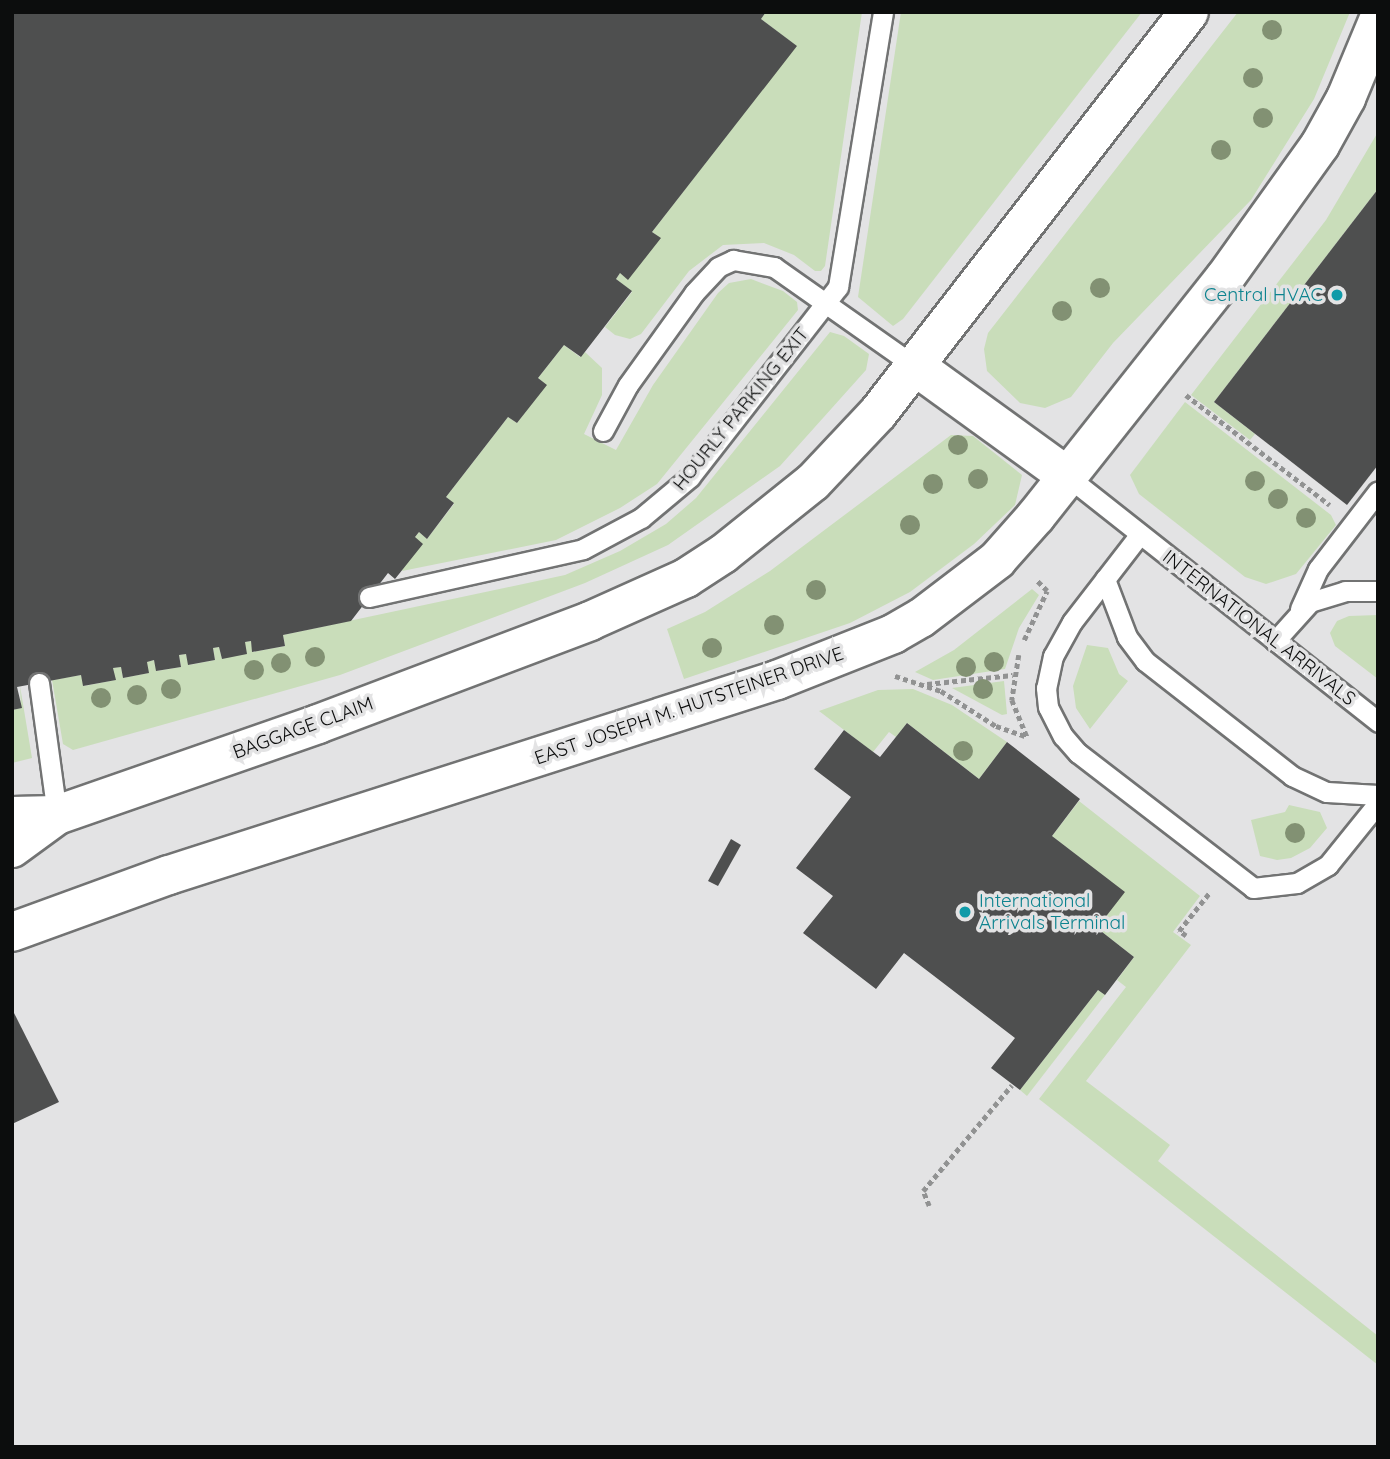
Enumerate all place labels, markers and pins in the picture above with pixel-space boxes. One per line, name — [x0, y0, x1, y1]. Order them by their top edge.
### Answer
place label: Central HVAC — [1204, 284, 1323, 306]
marker: Central HVAC — [1329, 287, 1345, 303]
place label: International Arrivals Terminal — [979, 890, 1125, 934]
marker: International Arrivals Terminal — [957, 904, 973, 920]

